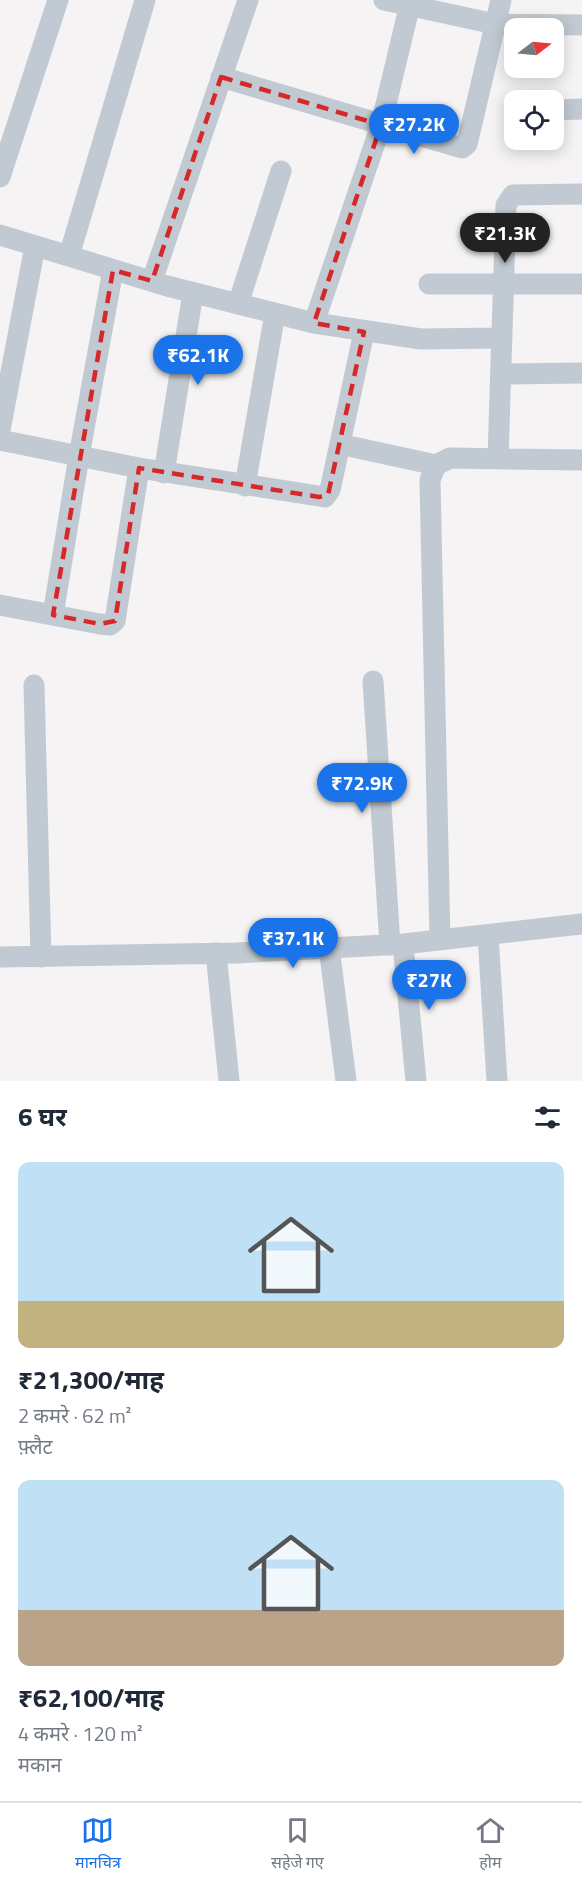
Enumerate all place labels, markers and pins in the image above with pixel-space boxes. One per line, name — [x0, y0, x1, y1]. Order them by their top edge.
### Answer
pin: ₹27.2K — [365, 104, 463, 155]
pin: ₹21.3K — [456, 213, 554, 264]
pin: ₹62.1K — [149, 335, 247, 386]
pin: ₹72.9K — [313, 763, 411, 814]
pin: ₹37.1K — [244, 918, 342, 969]
pin: ₹27K — [393, 960, 465, 1011]

